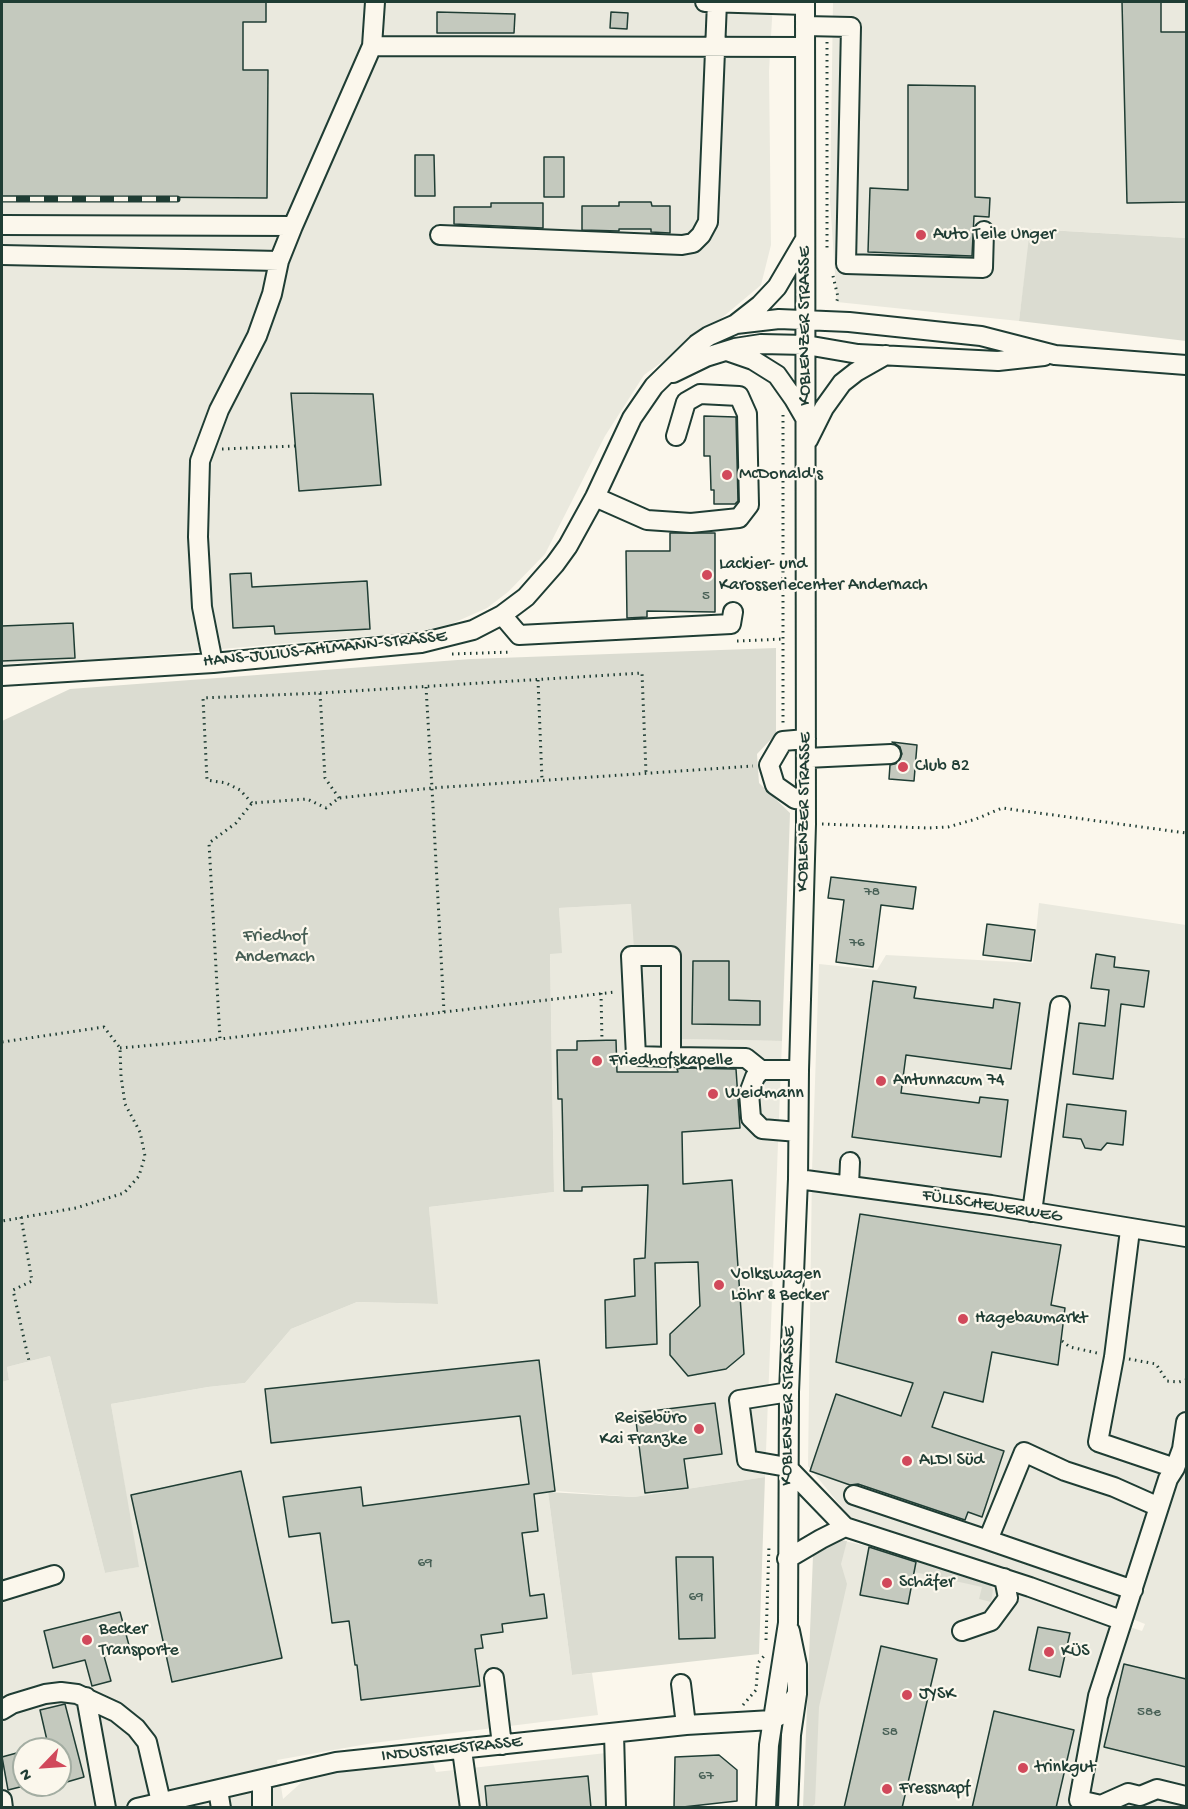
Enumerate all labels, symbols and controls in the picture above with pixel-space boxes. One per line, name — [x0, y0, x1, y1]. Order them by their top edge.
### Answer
place label: Auto Teile Unger — [933, 224, 1055, 246]
marker: Auto Teile Unger — [914, 228, 928, 242]
street label: KOBLENZER STRASSE — [795, 246, 817, 406]
place label: McDonald's — [739, 464, 823, 486]
marker: McDonald's — [720, 468, 734, 482]
place label: Lackier- und Karosseriecenter Andernach — [719, 554, 928, 596]
marker: Lackier- und Karosseriecenter Andernach — [700, 568, 714, 582]
house number: 5 — [702, 588, 710, 606]
street label: HANS-JULIUS-AHLMANN-STRASSE — [202, 626, 448, 674]
street label: KOBLENZER STRASSE — [793, 732, 817, 892]
place label: Club 82 — [915, 756, 970, 778]
marker: Club 82 — [896, 760, 910, 774]
house number: 78 — [864, 884, 880, 902]
park label: Friedhof Andernach — [235, 926, 315, 968]
house number: 76 — [849, 935, 865, 953]
place label: Friedhofskapelle — [609, 1050, 733, 1072]
marker: Friedhofskapelle — [590, 1054, 604, 1068]
place label: Antunnacum 74 — [893, 1070, 1005, 1092]
marker: Antunnacum 74 — [874, 1074, 888, 1088]
place label: Weidmann — [725, 1083, 804, 1105]
marker: Weidmann — [706, 1087, 720, 1101]
street label: FÜLLSCHEUERWEG — [921, 1185, 1063, 1229]
place label: Volkswagen Löhr & Becker — [731, 1264, 828, 1306]
marker: Volkswagen Löhr & Becker — [712, 1278, 726, 1292]
place label: Hagebaumarkt — [975, 1308, 1087, 1330]
marker: Hagebaumarkt — [956, 1312, 970, 1326]
street label: KOBLENZER STRASSE — [777, 1326, 801, 1486]
place label: Reisebüro Kai Franzke — [600, 1408, 687, 1450]
marker: Reisebüro Kai Franzke — [692, 1422, 706, 1436]
place label: ALDI Süd — [919, 1450, 984, 1472]
marker: ALDI Süd — [900, 1454, 914, 1468]
house number: 69 — [417, 1555, 433, 1573]
place label: Schäfer — [899, 1572, 954, 1594]
marker: Schäfer — [880, 1576, 894, 1590]
house number: 69 — [688, 1589, 704, 1607]
place label: Becker Transporte — [99, 1619, 179, 1662]
marker: Becker Transporte — [80, 1633, 94, 1647]
place label: KÜS — [1061, 1641, 1090, 1663]
marker: KÜS — [1042, 1645, 1056, 1659]
place label: JYSK — [919, 1684, 955, 1706]
marker: JYSK — [900, 1688, 914, 1702]
house number: 58e — [1137, 1704, 1161, 1722]
house number: 58 — [882, 1724, 898, 1742]
street label: INDUSTRIESTRASSE — [380, 1732, 524, 1768]
north arrow — [12, 1737, 72, 1797]
place label: trinkgut — [1035, 1757, 1095, 1779]
marker: trinkgut — [1016, 1761, 1030, 1775]
text: N — [16, 1765, 38, 1783]
house number: 67 — [698, 1768, 714, 1786]
place label: Fressnapf — [899, 1778, 970, 1800]
marker: Fressnapf — [880, 1782, 894, 1796]

